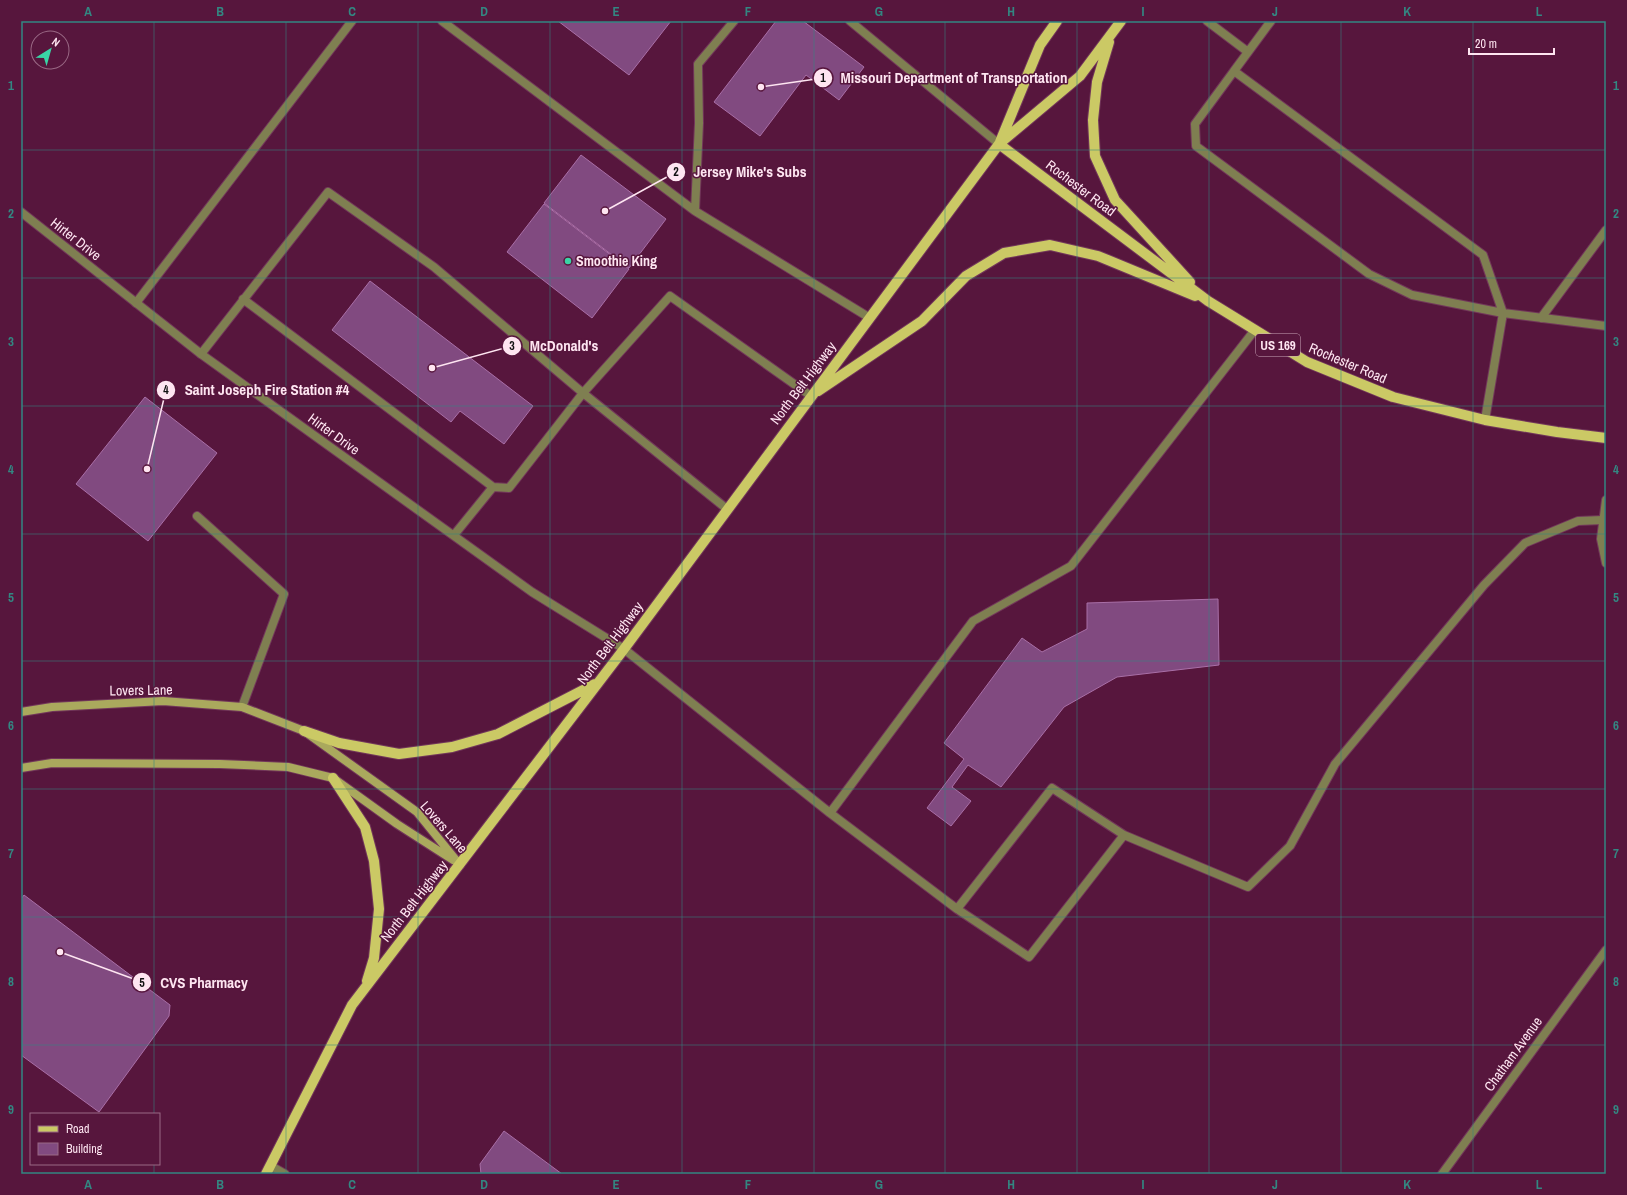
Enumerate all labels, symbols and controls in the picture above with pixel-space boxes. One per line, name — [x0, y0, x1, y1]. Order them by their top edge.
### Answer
text: A — [84, 3, 92, 20]
text: B — [216, 3, 224, 20]
text: C — [348, 3, 356, 20]
text: D — [480, 3, 488, 20]
text: E — [612, 3, 620, 20]
text: F — [745, 3, 752, 20]
text: G — [875, 3, 883, 20]
text: H — [1007, 3, 1015, 20]
text: I — [1142, 3, 1145, 20]
text: J — [1272, 3, 1278, 20]
text: K — [1403, 3, 1411, 20]
text: L — [1536, 3, 1543, 20]
north arrow — [30, 30, 70, 70]
scale bar — [1469, 30, 1554, 56]
text: N — [49, 34, 63, 50]
text: 20 m — [1475, 36, 1497, 52]
callout: Missouri Department of Transportation — [813, 64, 1076, 91]
text: Missouri Department of Transportation — [841, 67, 1067, 88]
text: 1 — [820, 70, 826, 86]
text: 1 — [8, 77, 14, 94]
text: 1 — [1613, 77, 1619, 94]
street label: Rochester Road — [1042, 156, 1120, 220]
callout: Jersey Mike's Subs — [666, 158, 815, 185]
text: Jersey Mike's Subs — [693, 161, 807, 182]
text: 2 — [673, 164, 679, 180]
text: 2 — [8, 205, 14, 222]
text: 2 — [1613, 205, 1619, 222]
street label: Hirter Drive — [47, 214, 105, 264]
place label: Smoothie King — [576, 252, 657, 270]
marker: Smoothie King — [563, 256, 573, 266]
callout: McDonald's — [502, 332, 607, 359]
text: 3 — [8, 333, 14, 350]
text: 3 — [1613, 333, 1619, 350]
road number: US 169 — [1256, 334, 1300, 356]
text: McDonald's — [530, 335, 598, 356]
text: 3 — [509, 338, 515, 354]
street label: North Belt Highway — [766, 338, 840, 428]
street label: Rochester Road — [1306, 339, 1390, 387]
callout: Saint Joseph Fire Station #4 — [156, 376, 357, 403]
text: Saint Joseph Fire Station #4 — [185, 379, 350, 400]
text: 4 — [163, 382, 169, 398]
street label: Hirter Drive — [305, 409, 363, 459]
text: 4 — [8, 461, 14, 478]
text: 4 — [1613, 461, 1619, 478]
text: 5 — [8, 589, 14, 606]
text: 5 — [1613, 589, 1619, 606]
street label: North Belt Highway — [573, 598, 647, 688]
street label: Lovers Lane — [109, 680, 173, 700]
text: 6 — [8, 717, 14, 734]
text: 6 — [1613, 717, 1619, 734]
street label: Lovers Lane — [416, 797, 472, 857]
text: 7 — [8, 845, 14, 862]
text: 7 — [1613, 845, 1619, 862]
street label: North Belt Highway — [376, 856, 452, 946]
callout: CVS Pharmacy — [132, 969, 255, 996]
text: CVS Pharmacy — [160, 972, 248, 993]
text: 8 — [8, 973, 14, 990]
text: 8 — [1613, 973, 1619, 990]
text: 5 — [139, 975, 145, 991]
street label: Chatham Avenue — [1480, 1013, 1546, 1095]
text: 9 — [8, 1101, 14, 1118]
text: 9 — [1613, 1101, 1619, 1118]
legend — [30, 1113, 160, 1165]
text: Road — [66, 1121, 90, 1137]
text: Building — [66, 1141, 103, 1157]
text: A — [84, 1176, 92, 1193]
text: B — [216, 1176, 224, 1193]
text: C — [348, 1176, 356, 1193]
text: D — [480, 1176, 488, 1193]
text: E — [612, 1176, 620, 1193]
text: F — [745, 1176, 752, 1193]
text: G — [875, 1176, 883, 1193]
text: H — [1007, 1176, 1015, 1193]
text: I — [1142, 1176, 1145, 1193]
text: J — [1272, 1176, 1278, 1193]
text: K — [1403, 1176, 1411, 1193]
text: L — [1536, 1176, 1543, 1193]

